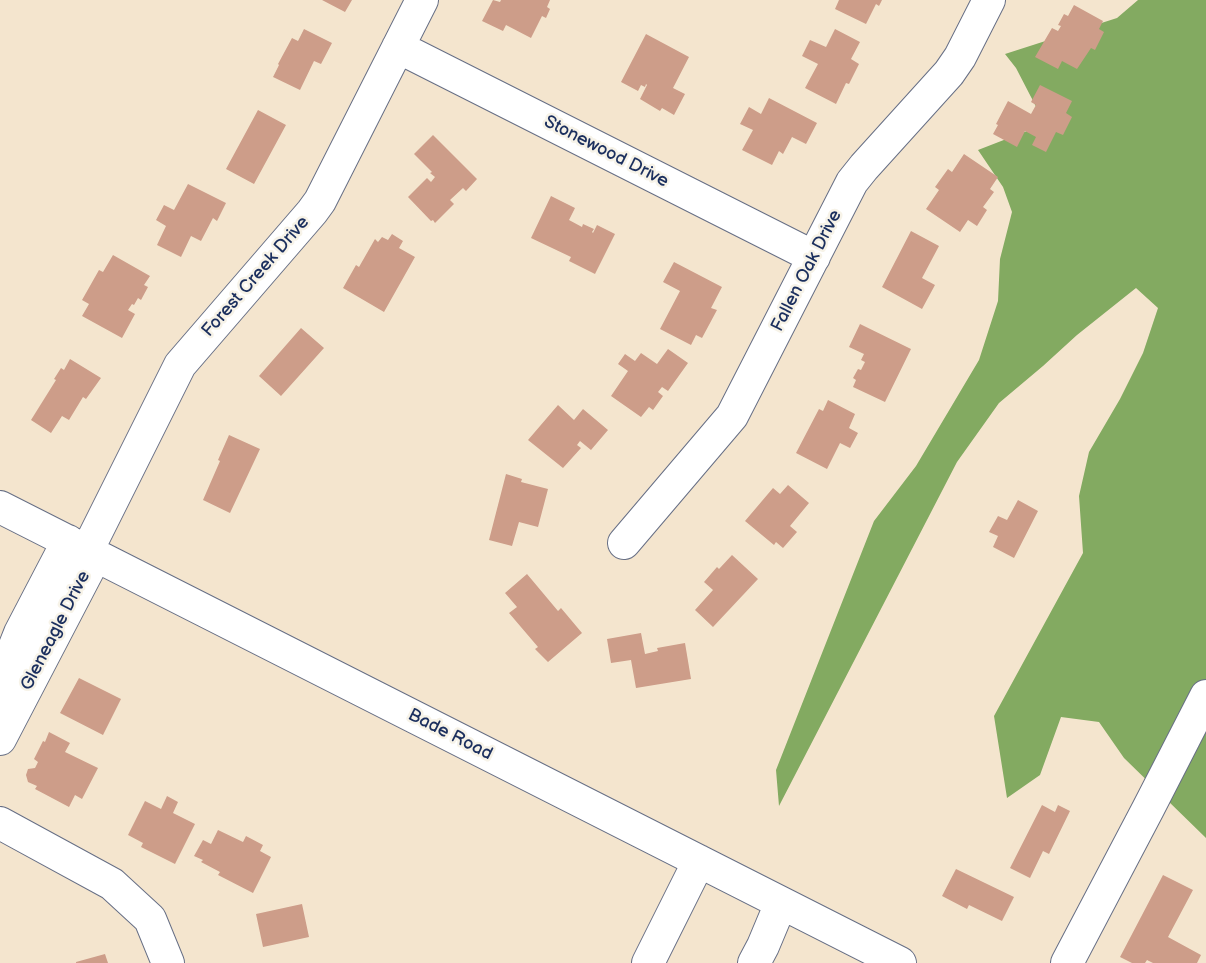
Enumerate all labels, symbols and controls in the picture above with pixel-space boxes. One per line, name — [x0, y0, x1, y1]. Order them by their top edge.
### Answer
street label: Stonewood Drive — [540, 111, 672, 193]
street label: Fallen Oak Drive — [767, 207, 847, 335]
street label: Forest Creek Drive — [198, 212, 314, 342]
street label: Gleneagle Drive — [17, 568, 95, 694]
street label: Bade Road — [404, 705, 496, 765]

